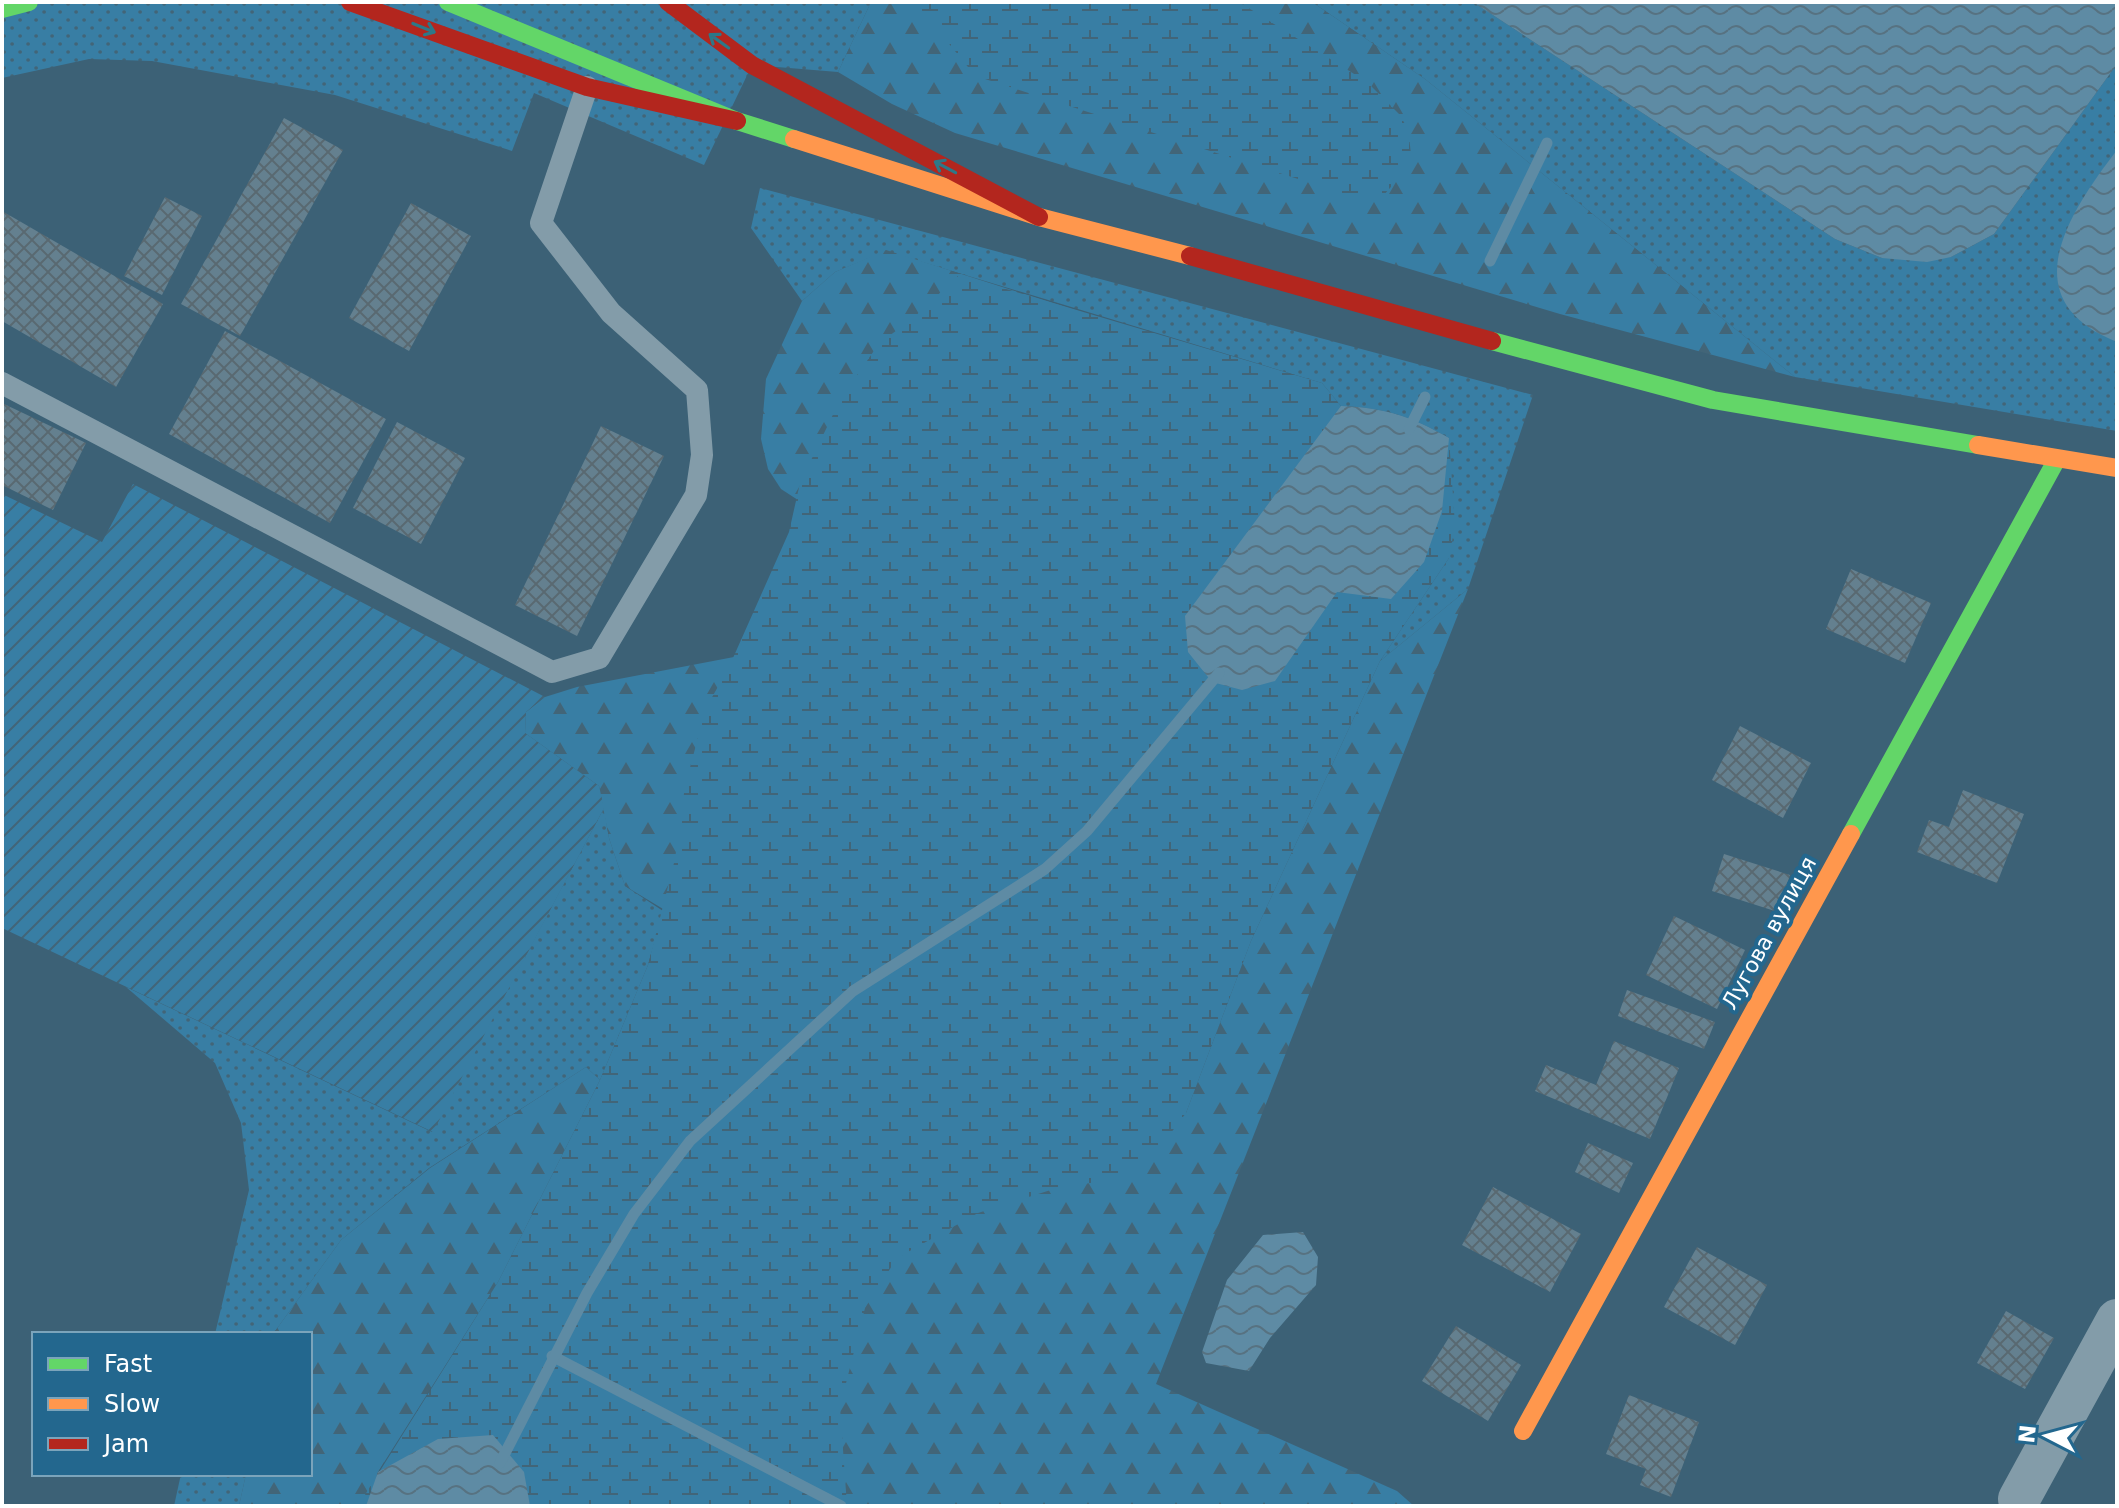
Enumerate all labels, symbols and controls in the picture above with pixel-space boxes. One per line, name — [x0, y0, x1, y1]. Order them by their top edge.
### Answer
one-way arrow — [411, 21, 436, 36]
one-way arrow — [708, 32, 730, 49]
one-way arrow — [934, 159, 958, 175]
street label: Лугова вулиця — [1717, 852, 1821, 1014]
legend — [32, 1332, 312, 1476]
text: Fast — [104, 1350, 152, 1378]
text: Slow — [104, 1390, 160, 1418]
north arrow — [2007, 1396, 2087, 1476]
text: N — [2014, 1423, 2041, 1444]
text: Jam — [102, 1430, 149, 1458]

